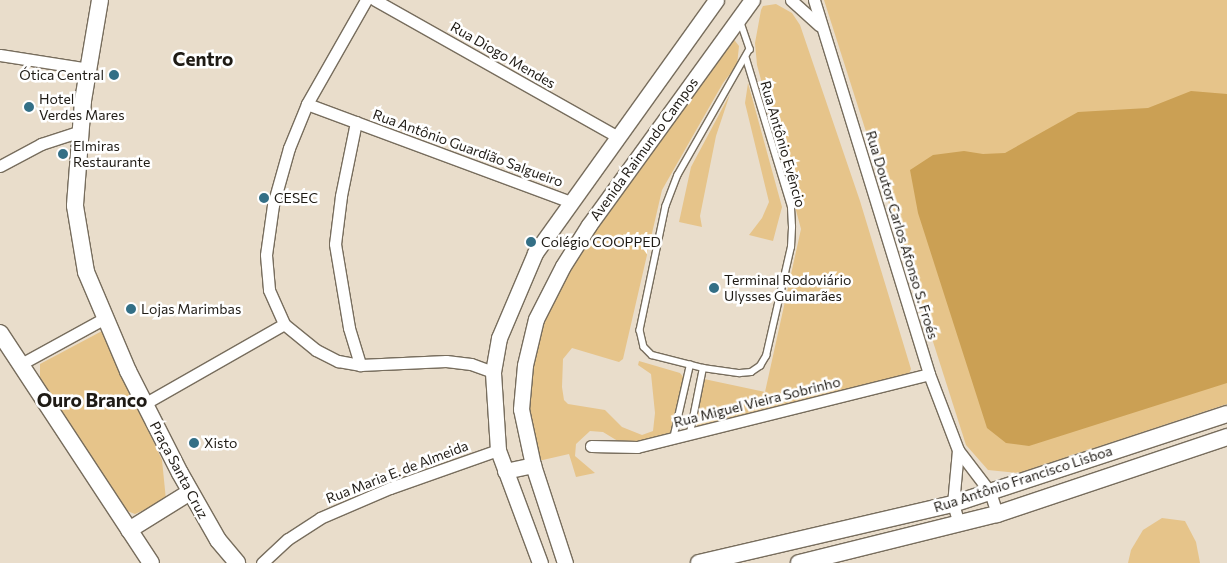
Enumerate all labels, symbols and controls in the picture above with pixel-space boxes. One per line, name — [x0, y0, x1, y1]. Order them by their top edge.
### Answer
street label: Rua Diogo Mendes — [447, 18, 559, 92]
district label: Centro — [173, 48, 233, 70]
place label: Ótica Central — [19, 67, 104, 83]
marker: Ótica Central — [108, 69, 120, 81]
street label: Avenida Raimundo Campos — [586, 74, 702, 224]
street label: Rua Antônio Evêncio — [757, 79, 809, 209]
place label: Hotel Verdes Mares — [39, 91, 125, 124]
marker: Hotel Verdes Mares — [23, 101, 35, 113]
street label: Rua Antônio Guardião Salgueiro — [370, 106, 566, 190]
street label: Rua Doutor Carlos Afonso S. Froés — [862, 129, 942, 341]
place label: Elmiras Restaurante — [73, 138, 150, 170]
marker: Elmiras Restaurante — [57, 148, 69, 160]
place label: CESEC — [274, 190, 318, 206]
marker: CESEC — [258, 192, 270, 204]
place label: Colégio COOPPED — [541, 234, 661, 250]
marker: Colégio COOPPED — [525, 236, 537, 248]
place label: Terminal Rodoviário Ulysses Guimarães — [724, 272, 851, 304]
marker: Terminal Rodoviário Ulysses Guimarães — [708, 282, 720, 294]
place label: Lojas Marimbas — [141, 301, 241, 317]
marker: Lojas Marimbas — [125, 303, 137, 315]
street label: Rua Miguel Vieira Sobrinho — [672, 373, 842, 431]
district label: Ouro Branco — [37, 389, 147, 411]
street label: Praça Santa Cruz — [146, 418, 212, 522]
place label: Xisto — [204, 435, 237, 451]
marker: Xisto — [188, 437, 200, 449]
street label: Rua Maria E. de Almeida — [323, 437, 471, 507]
street label: Rua Antônio Francisco Lisboa — [932, 442, 1114, 516]

